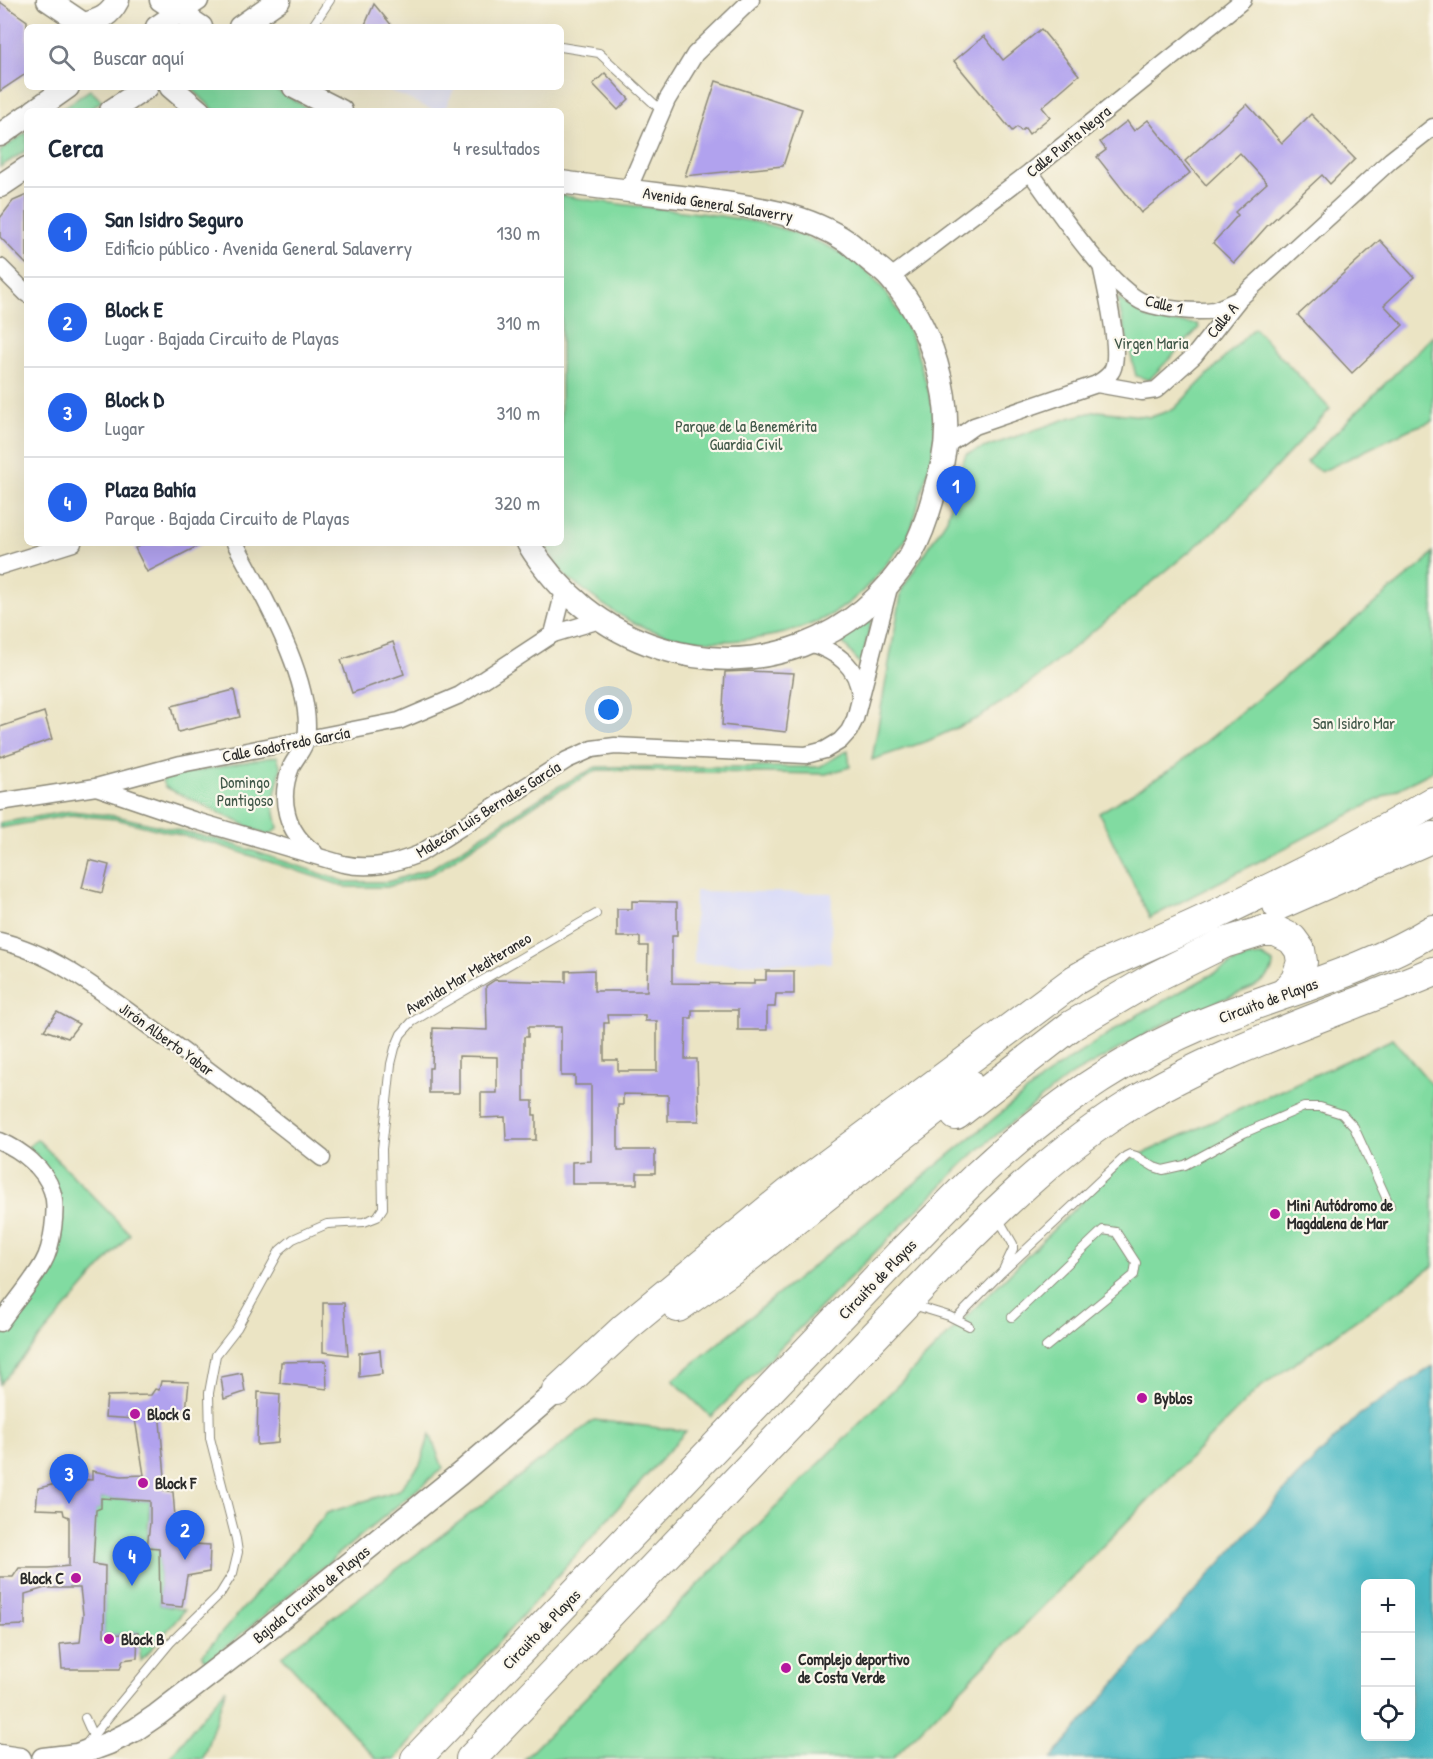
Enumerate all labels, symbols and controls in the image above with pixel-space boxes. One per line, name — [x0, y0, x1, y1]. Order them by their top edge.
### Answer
search box — [24, 24, 564, 90]
icon: search — [45, 41, 78, 74]
text: Buscar aquí — [93, 42, 185, 72]
street label: Calle Punta Negra — [1021, 100, 1115, 182]
text: Cerca — [48, 130, 103, 165]
text: 4 resultados — [453, 134, 540, 161]
street label: Avenida General Salaverry — [641, 181, 795, 227]
text: San Isidro Seguro — [105, 204, 243, 234]
text: 1 — [64, 219, 71, 246]
text: 130 m — [497, 219, 540, 246]
text: Edificio público · Avenida General Salaverry — [105, 234, 412, 261]
street label: Calle 1 — [1143, 289, 1185, 319]
text: Block E — [105, 294, 163, 324]
street label: Calle A — [1201, 297, 1243, 342]
text: 2 — [63, 309, 72, 336]
text: 310 m — [497, 309, 540, 336]
text: Lugar · Bajada Circuito de Playas — [105, 324, 339, 351]
park label: Virgen Maria — [1114, 332, 1188, 354]
text: Block D — [105, 384, 164, 414]
text: 3 — [63, 399, 72, 426]
text: 310 m — [497, 399, 540, 426]
text: Lugar — [105, 414, 145, 441]
park label: Parque de la Benemérita Guardia Civil — [675, 415, 817, 455]
pin: 1 — [936, 466, 976, 516]
text: Plaza Bahía — [105, 474, 196, 504]
text: 4 — [64, 489, 71, 516]
text: 320 m — [495, 489, 540, 516]
text: Parque · Bajada Circuito de Playas — [105, 504, 349, 531]
your location — [594, 695, 623, 724]
park label: San Isidro Mar — [1313, 712, 1395, 734]
street label: Calle Godofredo García — [220, 721, 352, 767]
street label: Malecón Luis Bernales García — [412, 756, 564, 862]
park label: Domingo Pantigoso — [217, 771, 274, 811]
street label: Avenida Mar Mediteraneo — [401, 926, 536, 1019]
street label: Circuito de Playas — [1215, 972, 1321, 1028]
street label: Jirón Alberto Yabar — [115, 997, 219, 1081]
place label: Mini Autódromo de Magdalena de Mar — [1287, 1194, 1394, 1235]
marker: Mini Autódromo de Magdalena de Mar — [1268, 1207, 1282, 1221]
street label: Circuito de Playas — [833, 1234, 921, 1324]
place label: Byblos — [1154, 1387, 1193, 1410]
marker: Byblos — [1135, 1391, 1149, 1405]
place label: Block G — [147, 1403, 190, 1425]
marker: Block G — [128, 1407, 142, 1421]
pin: 3 — [50, 1454, 88, 1504]
place label: Block F — [155, 1472, 197, 1494]
marker: Block F — [136, 1476, 150, 1490]
pin: 2 — [166, 1510, 204, 1560]
pin: 4 — [112, 1536, 152, 1586]
street label: Bajada Circuito de Playas — [248, 1540, 374, 1648]
place label: Block C — [20, 1567, 64, 1589]
marker: Block C — [69, 1571, 83, 1585]
map controls — [1361, 1579, 1415, 1741]
button: + — [1361, 1579, 1415, 1633]
street label: Circuito de Playas — [497, 1584, 585, 1674]
place label: Block B — [121, 1628, 164, 1650]
marker: Block B — [102, 1632, 116, 1646]
button: − — [1361, 1633, 1415, 1687]
place label: Complejo deportivo de Costa Verde — [798, 1648, 910, 1688]
marker: Complejo deportivo de Costa Verde — [779, 1661, 793, 1675]
button: locate — [1361, 1687, 1415, 1741]

